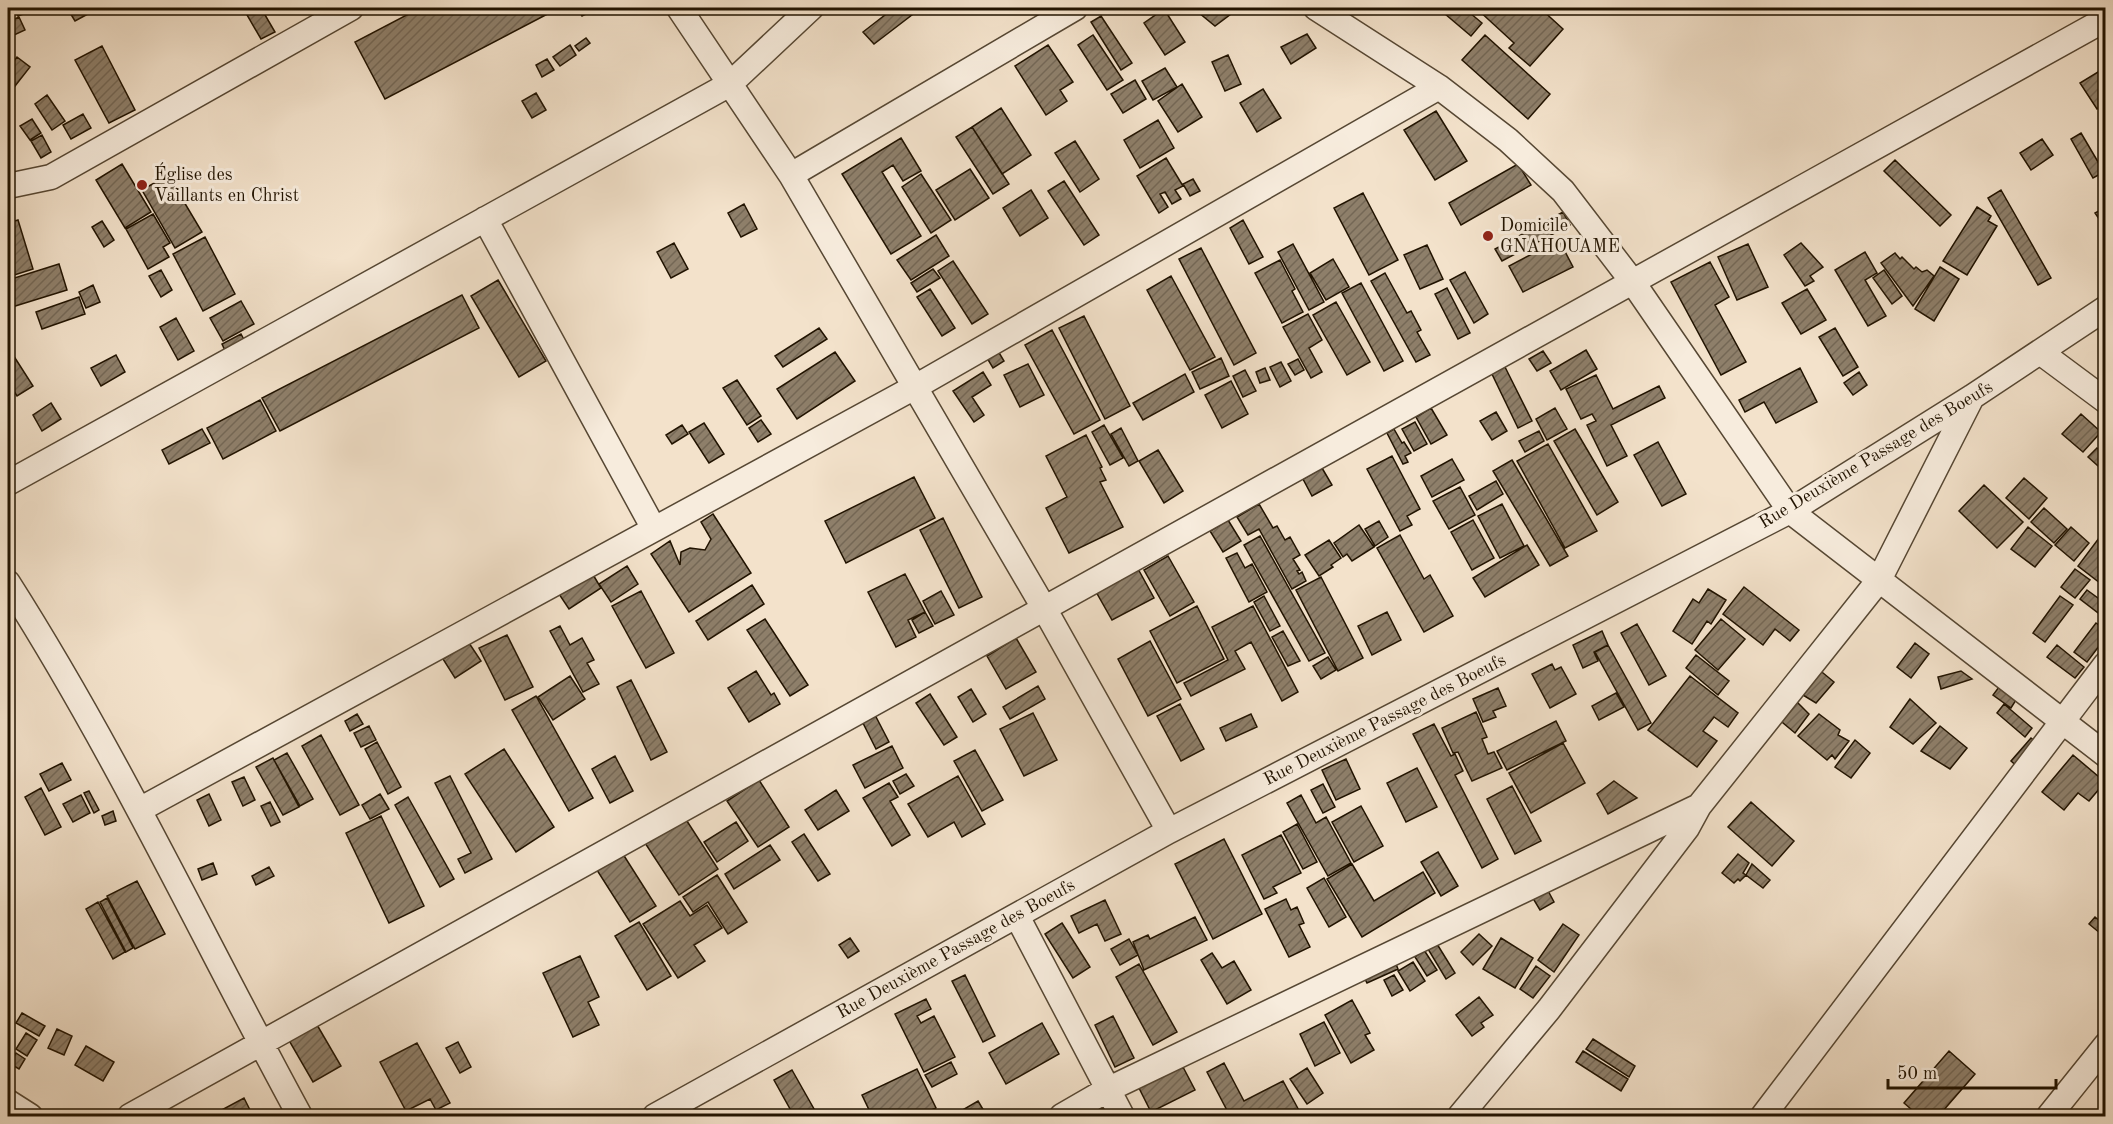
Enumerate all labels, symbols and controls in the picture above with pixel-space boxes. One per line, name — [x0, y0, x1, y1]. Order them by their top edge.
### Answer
place label: Église des Vaillants en Christ — [154, 162, 299, 205]
marker: Église des Vaillants en Christ — [135, 178, 149, 192]
place label: Domicile GNAHOUAME — [1500, 217, 1620, 256]
marker: Domicile GNAHOUAME — [1481, 229, 1495, 243]
street label: Rue Deuxième Passage des Boeufs — [1756, 378, 1996, 532]
street label: Rue Deuxième Passage des Boeufs — [1261, 651, 1509, 789]
street label: Rue Deuxième Passage des Boeufs — [834, 876, 1078, 1022]
scale bar — [1888, 1052, 2056, 1090]
text: 50 m — [1897, 1065, 1937, 1083]

